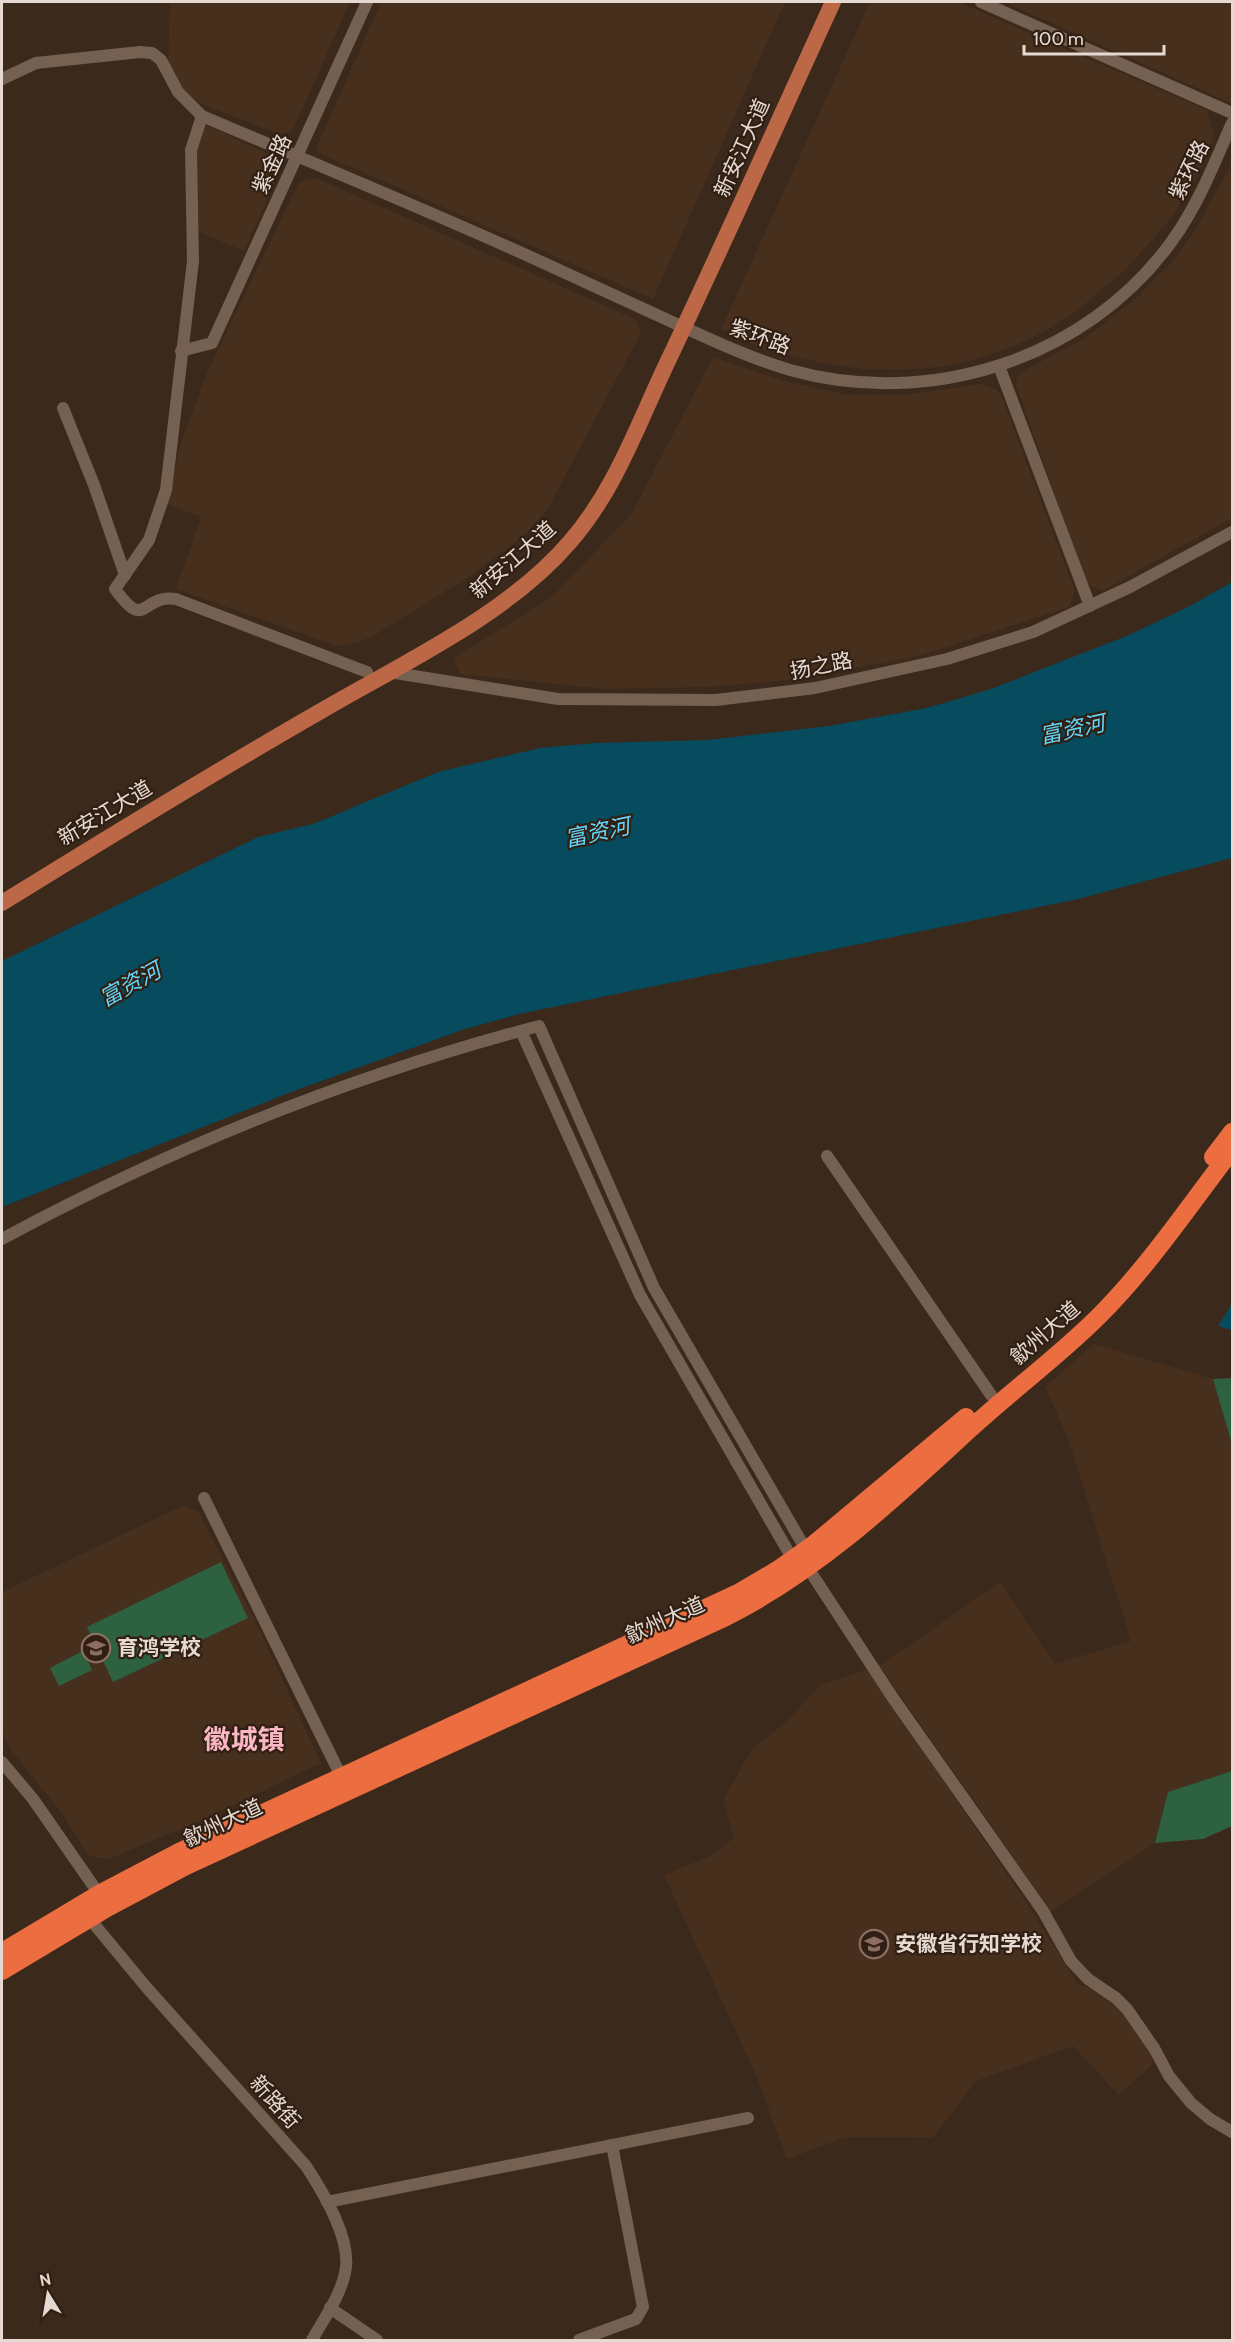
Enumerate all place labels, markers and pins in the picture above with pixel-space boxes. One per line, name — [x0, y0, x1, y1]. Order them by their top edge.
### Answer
school or university icon: 育鸿学校 — [80, 1632, 112, 1664]
place label: 育鸿学校 — [117, 1635, 201, 1660]
school or university icon: 安徽省行知学校 — [858, 1928, 890, 1960]
place label: 安徽省行知学校 — [895, 1931, 1042, 1956]

